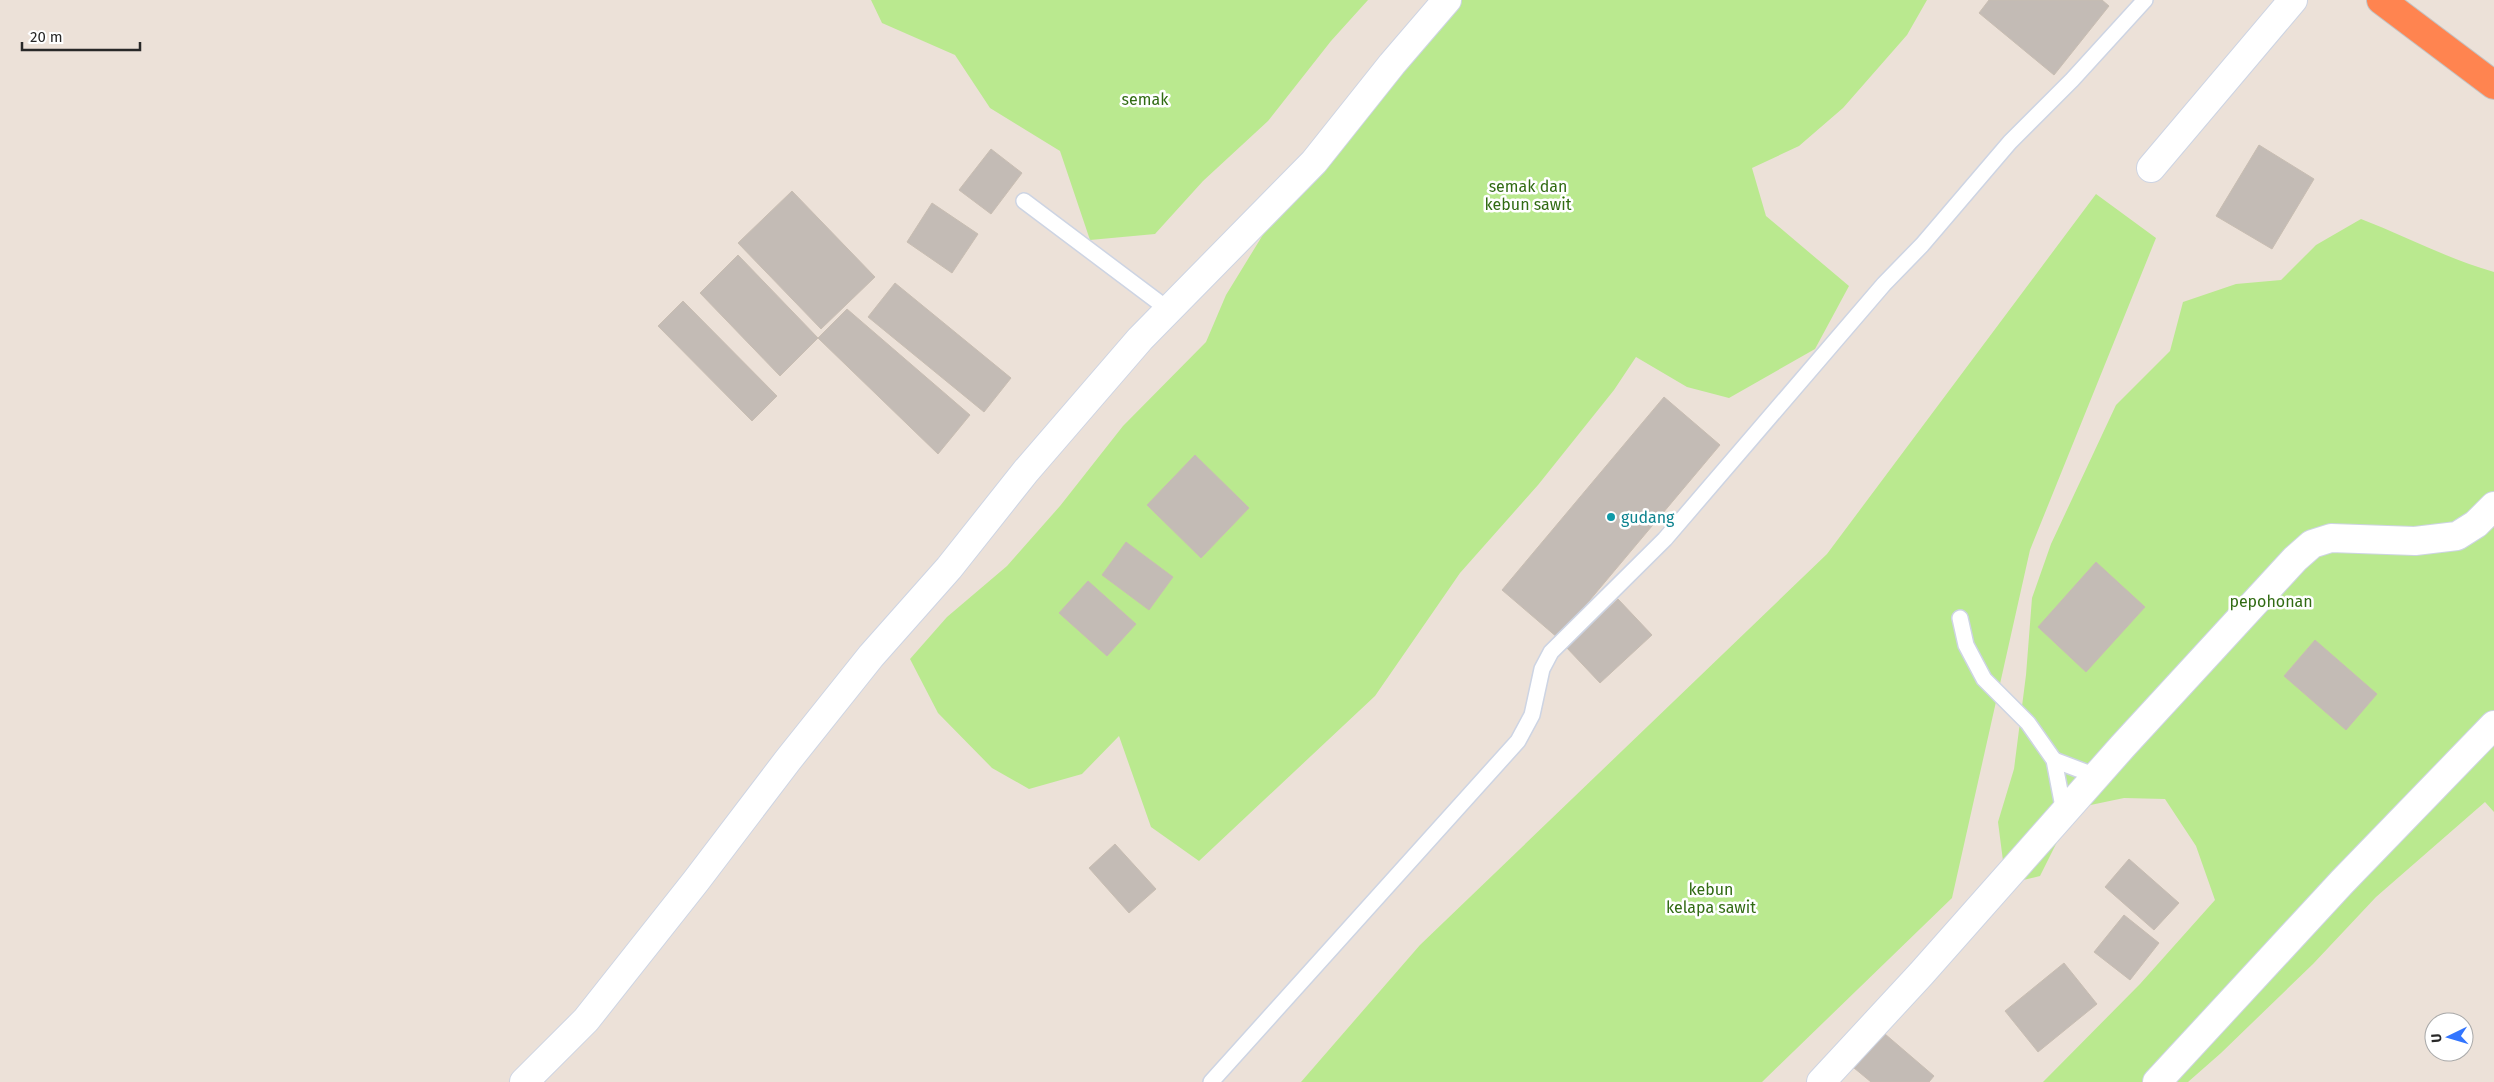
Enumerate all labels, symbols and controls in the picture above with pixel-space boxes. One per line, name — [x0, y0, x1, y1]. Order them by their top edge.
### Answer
scale bar — [22, 20, 140, 52]
text: 20 m — [30, 28, 63, 46]
park label: semak — [1122, 90, 1169, 109]
park label: semak dan kebun sawit — [1485, 177, 1572, 214]
place label: gudang — [1621, 508, 1675, 527]
marker: gudang — [1605, 511, 1617, 523]
park label: pepohonan — [2229, 592, 2313, 611]
park label: kebun kelapa sawit — [1666, 880, 1756, 917]
north arrow — [2424, 1012, 2474, 1062]
text: U — [2428, 1033, 2445, 1043]

